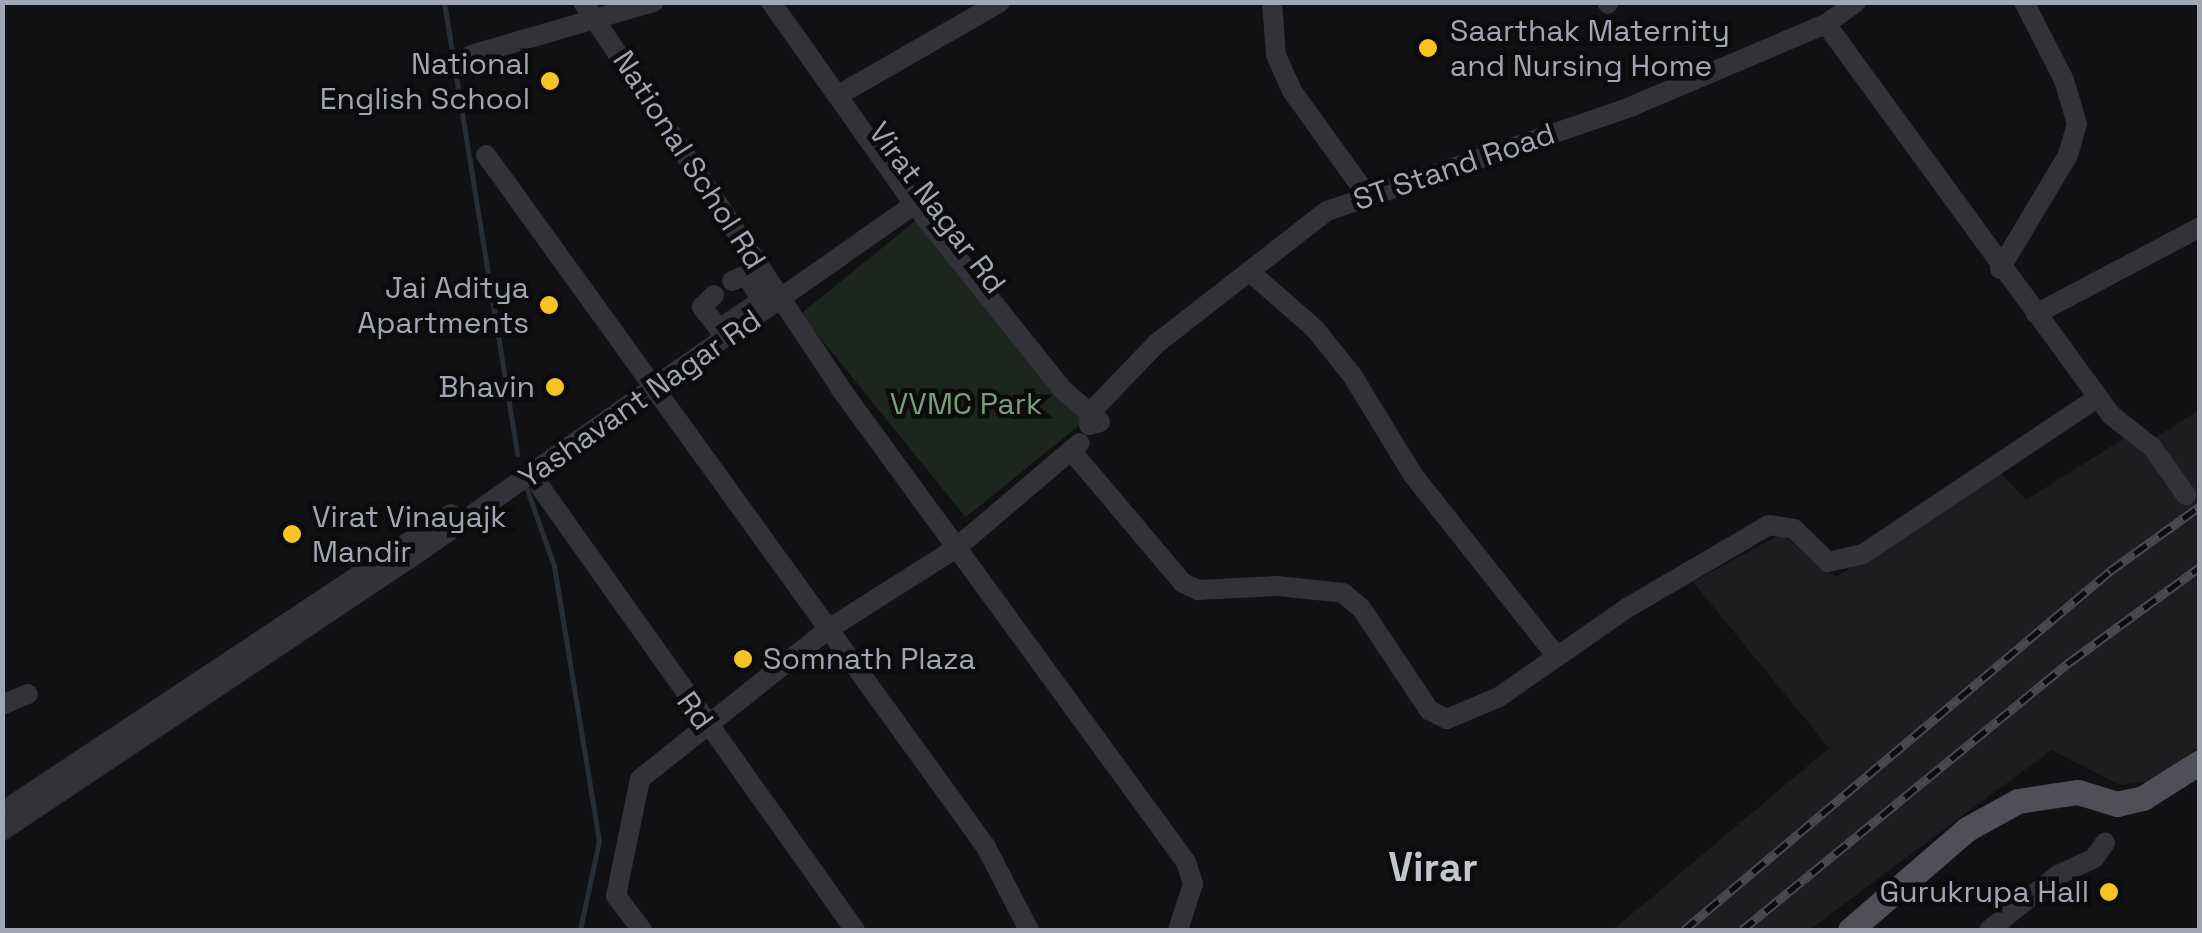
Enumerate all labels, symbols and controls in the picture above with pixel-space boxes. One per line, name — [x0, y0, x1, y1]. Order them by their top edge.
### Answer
place label: Saarthak Maternity and Nursing Home — [1450, 13, 1730, 84]
marker: Saarthak Maternity and Nursing Home — [1415, 35, 1441, 61]
street label: National Schol Rd — [605, 44, 773, 276]
place label: National English School — [320, 46, 530, 116]
marker: National English School — [539, 70, 561, 92]
street label: Virat Nagar Rd — [861, 115, 1013, 301]
street label: ST Stand Road — [1348, 116, 1560, 218]
place label: Jai Aditya Apartments — [357, 270, 529, 340]
marker: Jai Aditya Apartments — [538, 294, 560, 316]
street label: Yashavant Nagar Rd — [512, 302, 768, 496]
place label: Bhavin — [438, 369, 535, 405]
marker: Bhavin — [544, 376, 566, 398]
park label: VVMC Park — [890, 386, 1042, 422]
place label: Virat Vinayajk Mandir — [312, 499, 507, 570]
marker: Virat Vinayajk Mandir — [281, 523, 303, 545]
place label: Somnath Plaza — [763, 641, 976, 677]
marker: Somnath Plaza — [732, 648, 754, 670]
street label: Rd — [669, 685, 721, 737]
district label: Virar — [1388, 844, 1478, 892]
place label: Gurukrupa Hall — [1879, 874, 2089, 910]
marker: Gurukrupa Hall — [2098, 881, 2120, 903]

